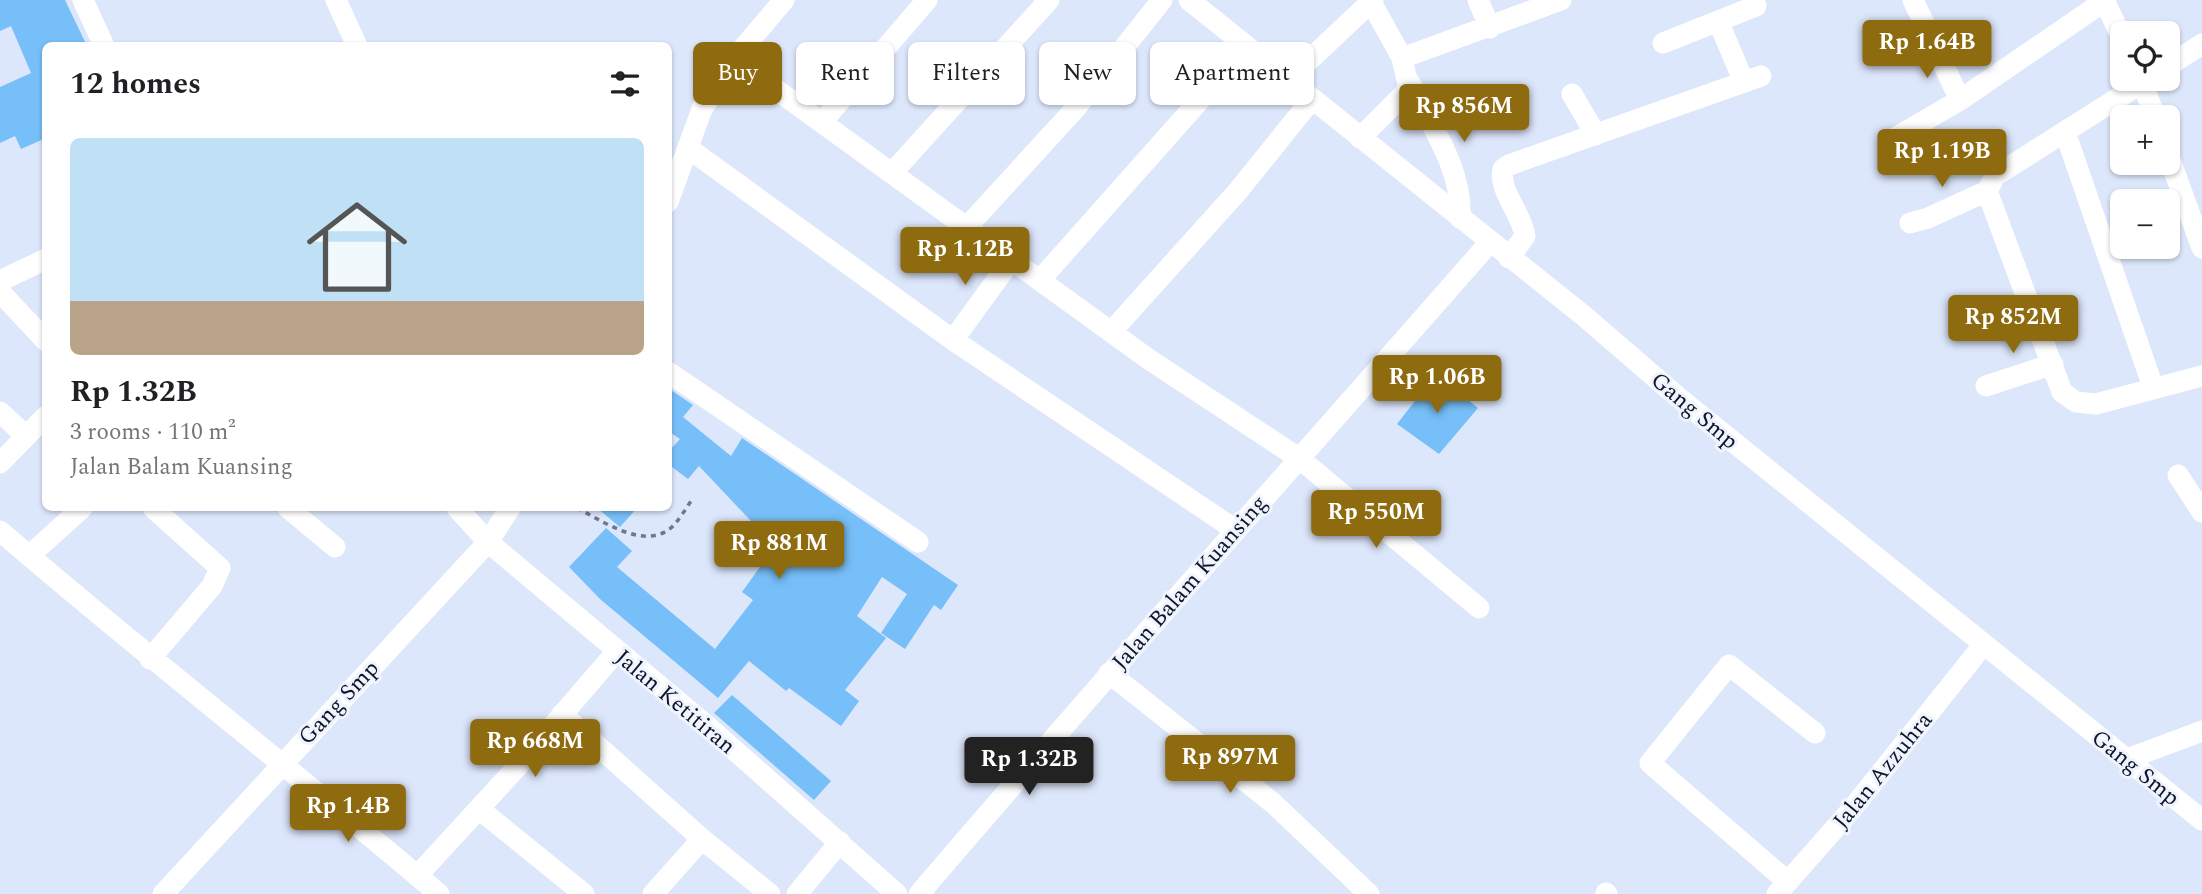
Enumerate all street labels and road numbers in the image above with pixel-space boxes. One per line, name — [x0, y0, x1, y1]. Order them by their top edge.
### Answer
street label: Gang Smp — [1642, 364, 1746, 458]
street label: Jalan Balam Kuansing — [1104, 487, 1276, 679]
street label: Jalan Ketitiran — [607, 641, 743, 763]
street label: Gang Smp — [290, 652, 388, 754]
street label: Jalan Azzuhra — [1825, 705, 1942, 837]
street label: Gang Smp — [2083, 721, 2187, 815]

